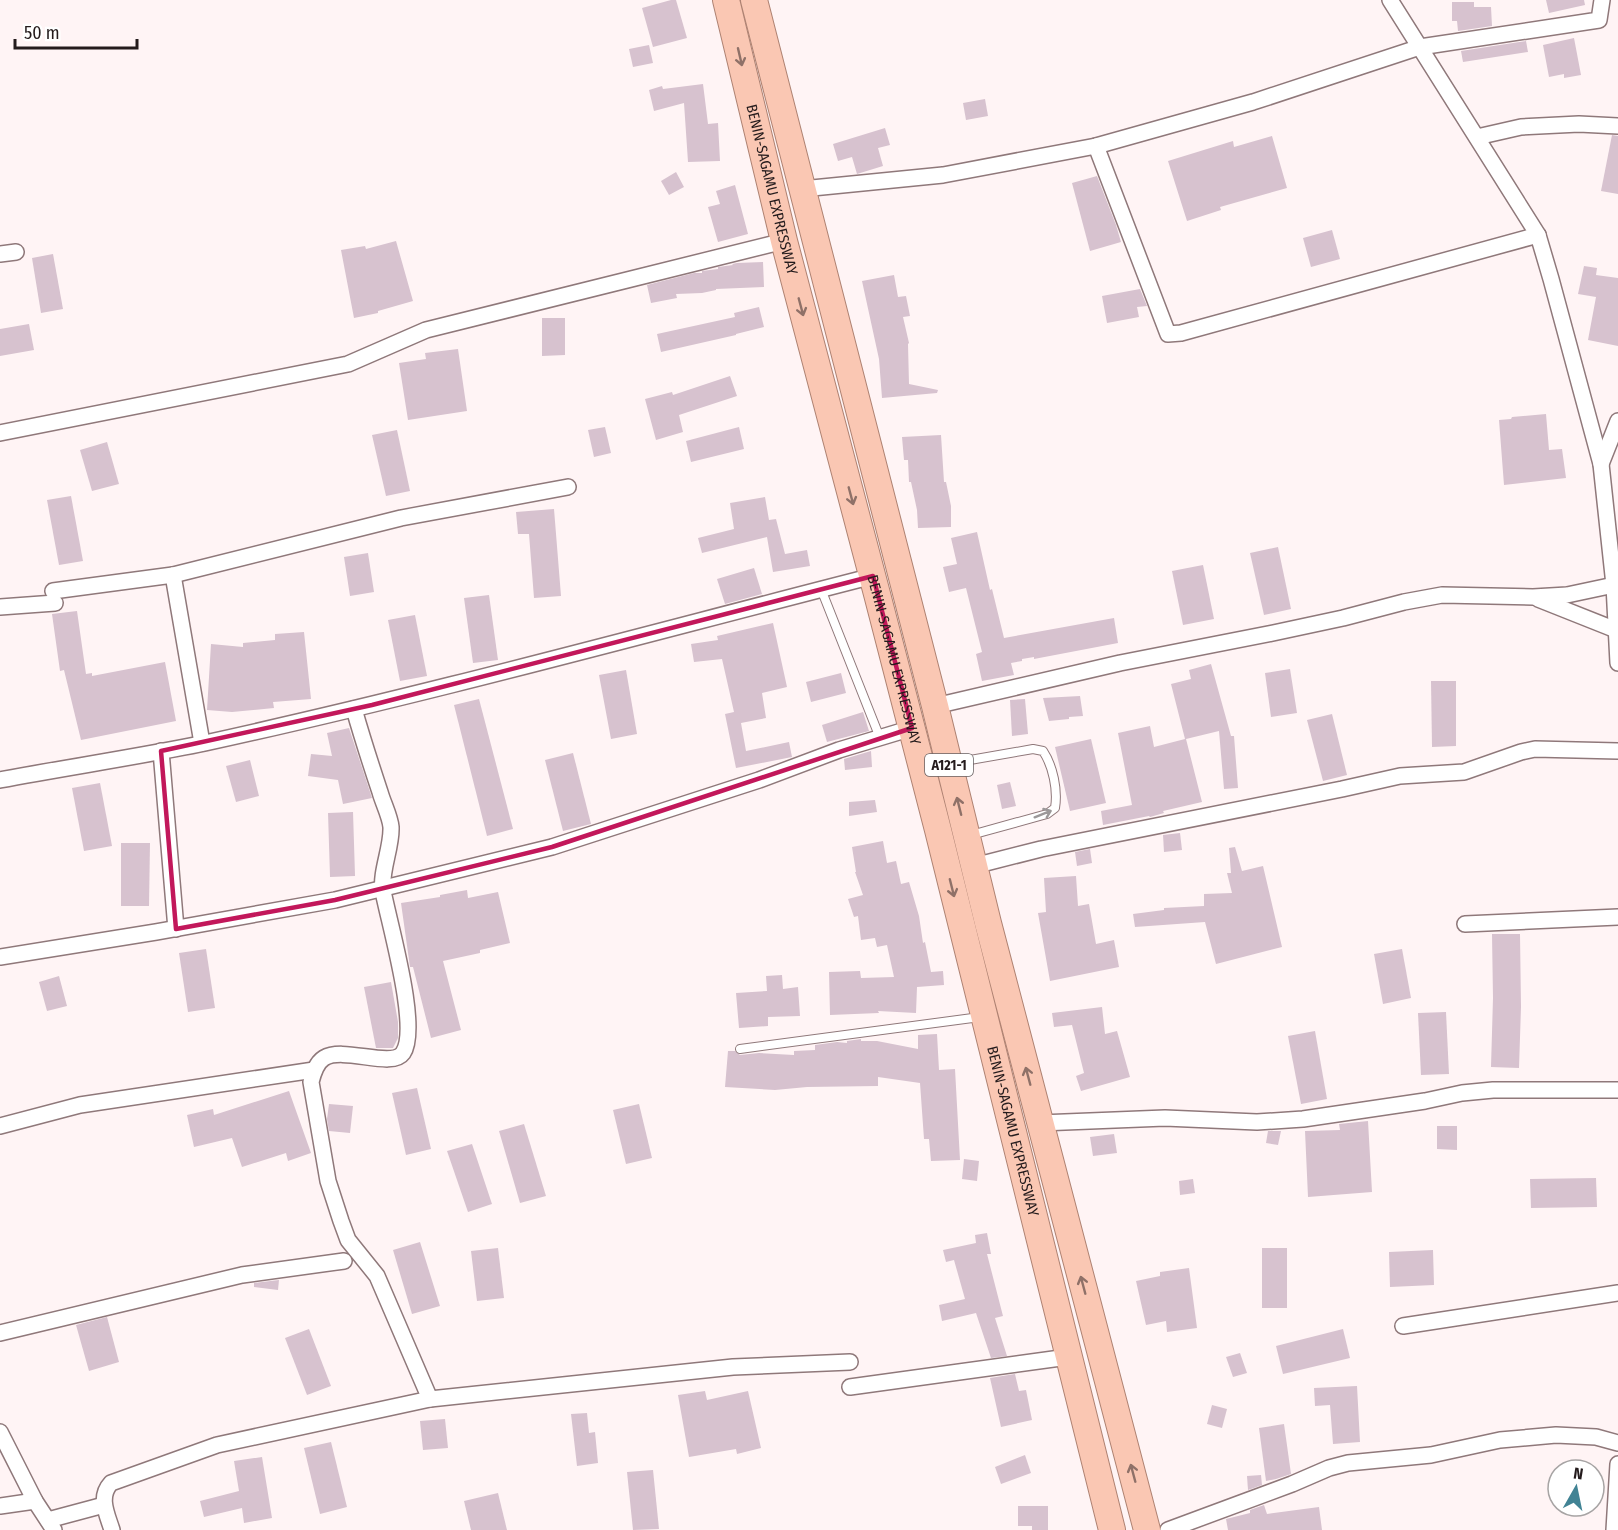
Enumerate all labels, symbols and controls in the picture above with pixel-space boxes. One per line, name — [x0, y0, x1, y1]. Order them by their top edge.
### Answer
scale bar — [15, 12, 136, 50]
text: 50 m — [24, 22, 60, 44]
one-way arrow — [734, 47, 746, 66]
street label: BENIN-SAGAMU EXPRESSWAY — [742, 103, 802, 277]
one-way arrow — [796, 298, 807, 317]
one-way arrow — [846, 486, 858, 505]
street label: BENIN-SAGAMU EXPRESSWAY — [863, 573, 925, 747]
road number: A121-1 — [925, 754, 973, 776]
one-way arrow — [953, 796, 965, 815]
one-way arrow — [1033, 808, 1051, 819]
one-way arrow — [947, 878, 959, 897]
street label: BENIN-SAGAMU EXPRESSWAY — [983, 1044, 1043, 1219]
one-way arrow — [1022, 1067, 1033, 1086]
one-way arrow — [1077, 1276, 1088, 1295]
north arrow — [1546, 1458, 1606, 1518]
one-way arrow — [1126, 1464, 1138, 1483]
text: N — [1572, 1464, 1584, 1484]

